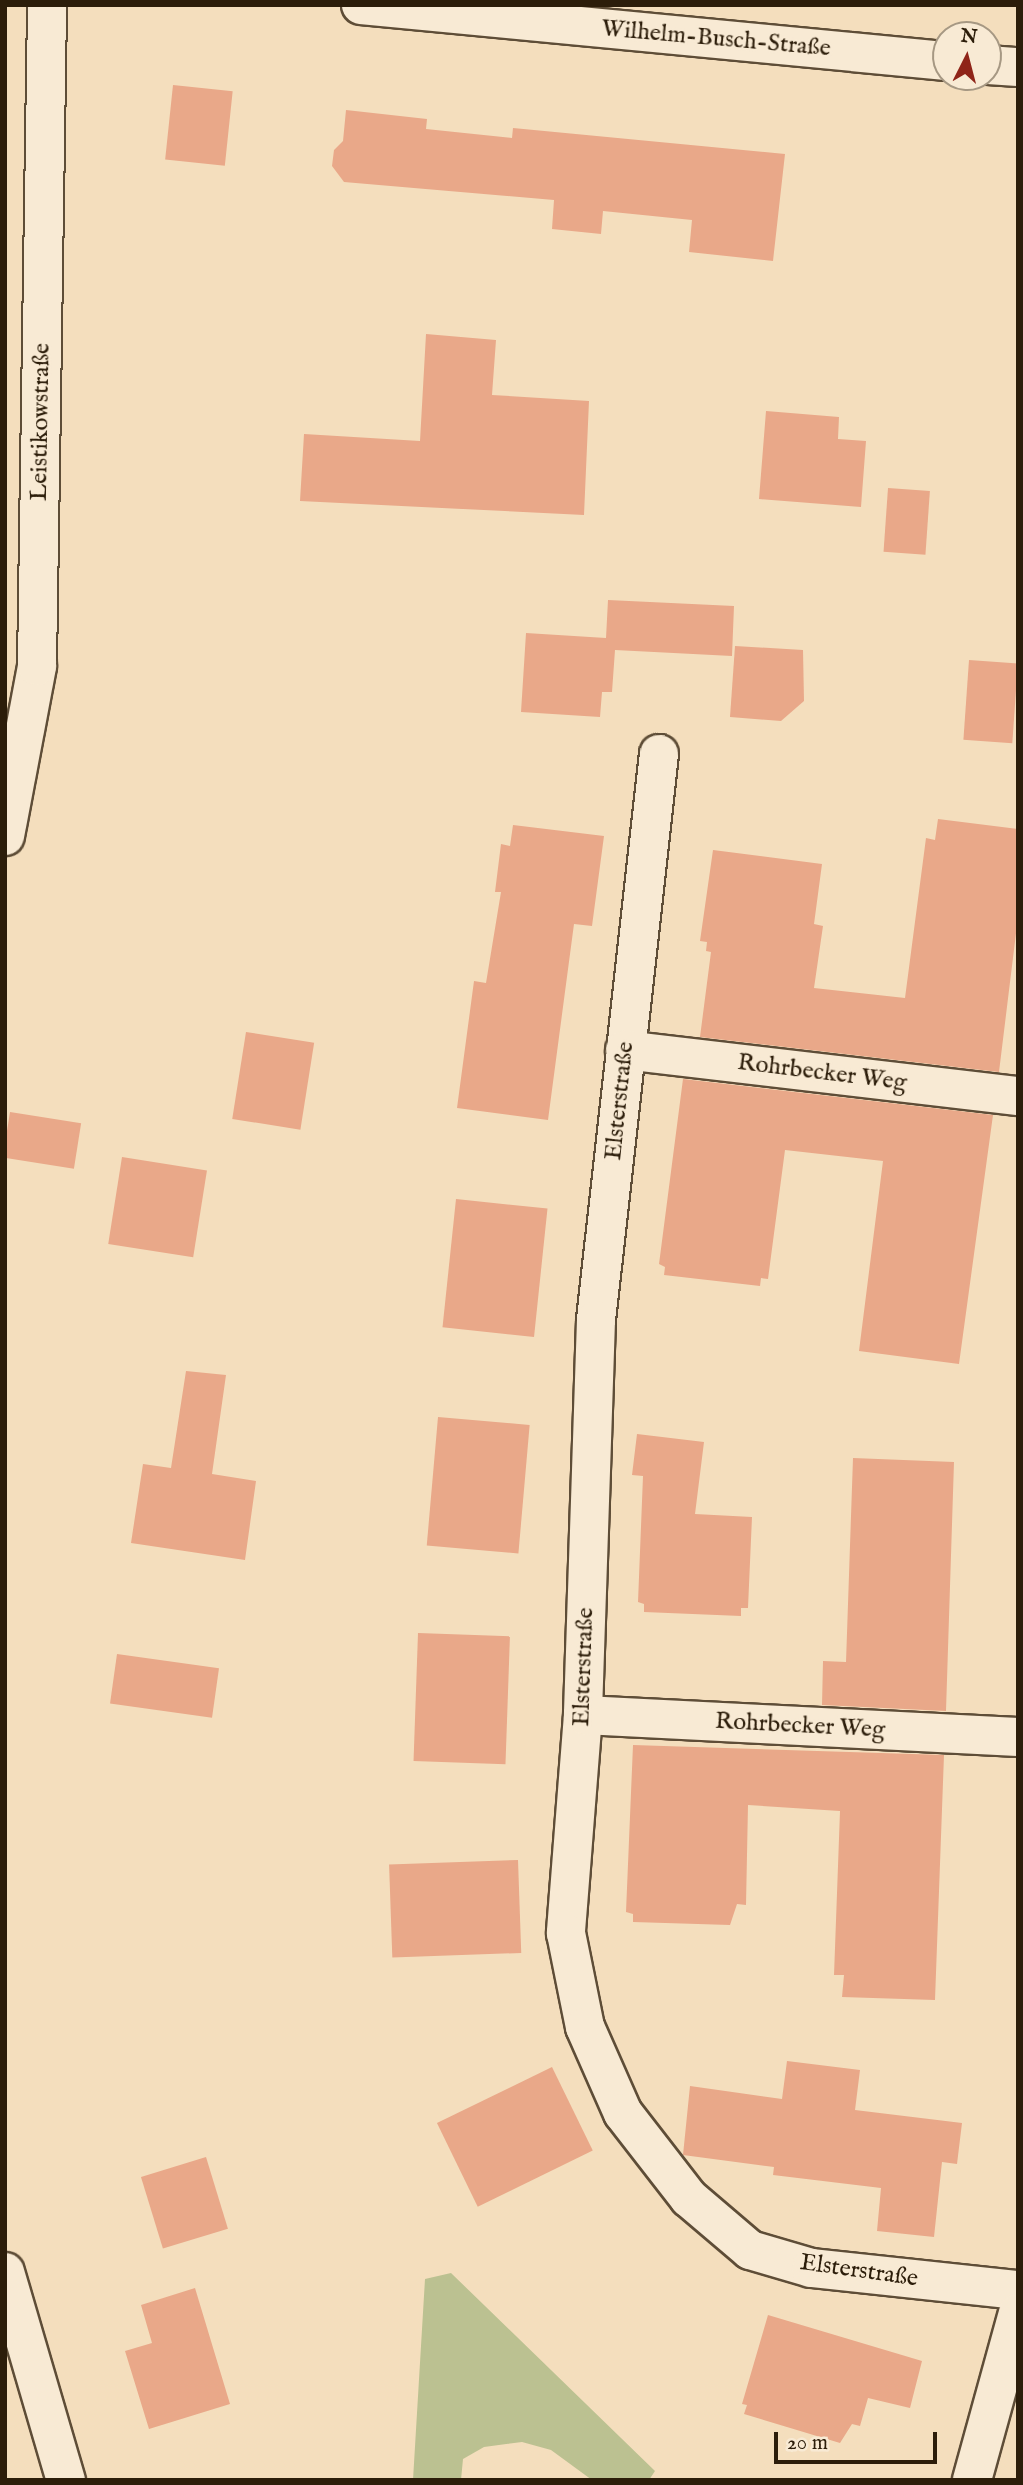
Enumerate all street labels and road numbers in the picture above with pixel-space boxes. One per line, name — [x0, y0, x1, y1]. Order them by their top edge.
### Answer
street label: Wilhelm-Busch-Straße — [600, 15, 832, 63]
street label: Leistikowstraße — [25, 343, 57, 501]
street label: Elsterstraße — [599, 1040, 641, 1162]
street label: Rohrbecker Weg — [736, 1048, 908, 1098]
street label: Elsterstraße — [568, 1607, 600, 1727]
street label: Rohrbecker Weg — [714, 1707, 886, 1745]
street label: Elsterstraße — [798, 2248, 920, 2294]

